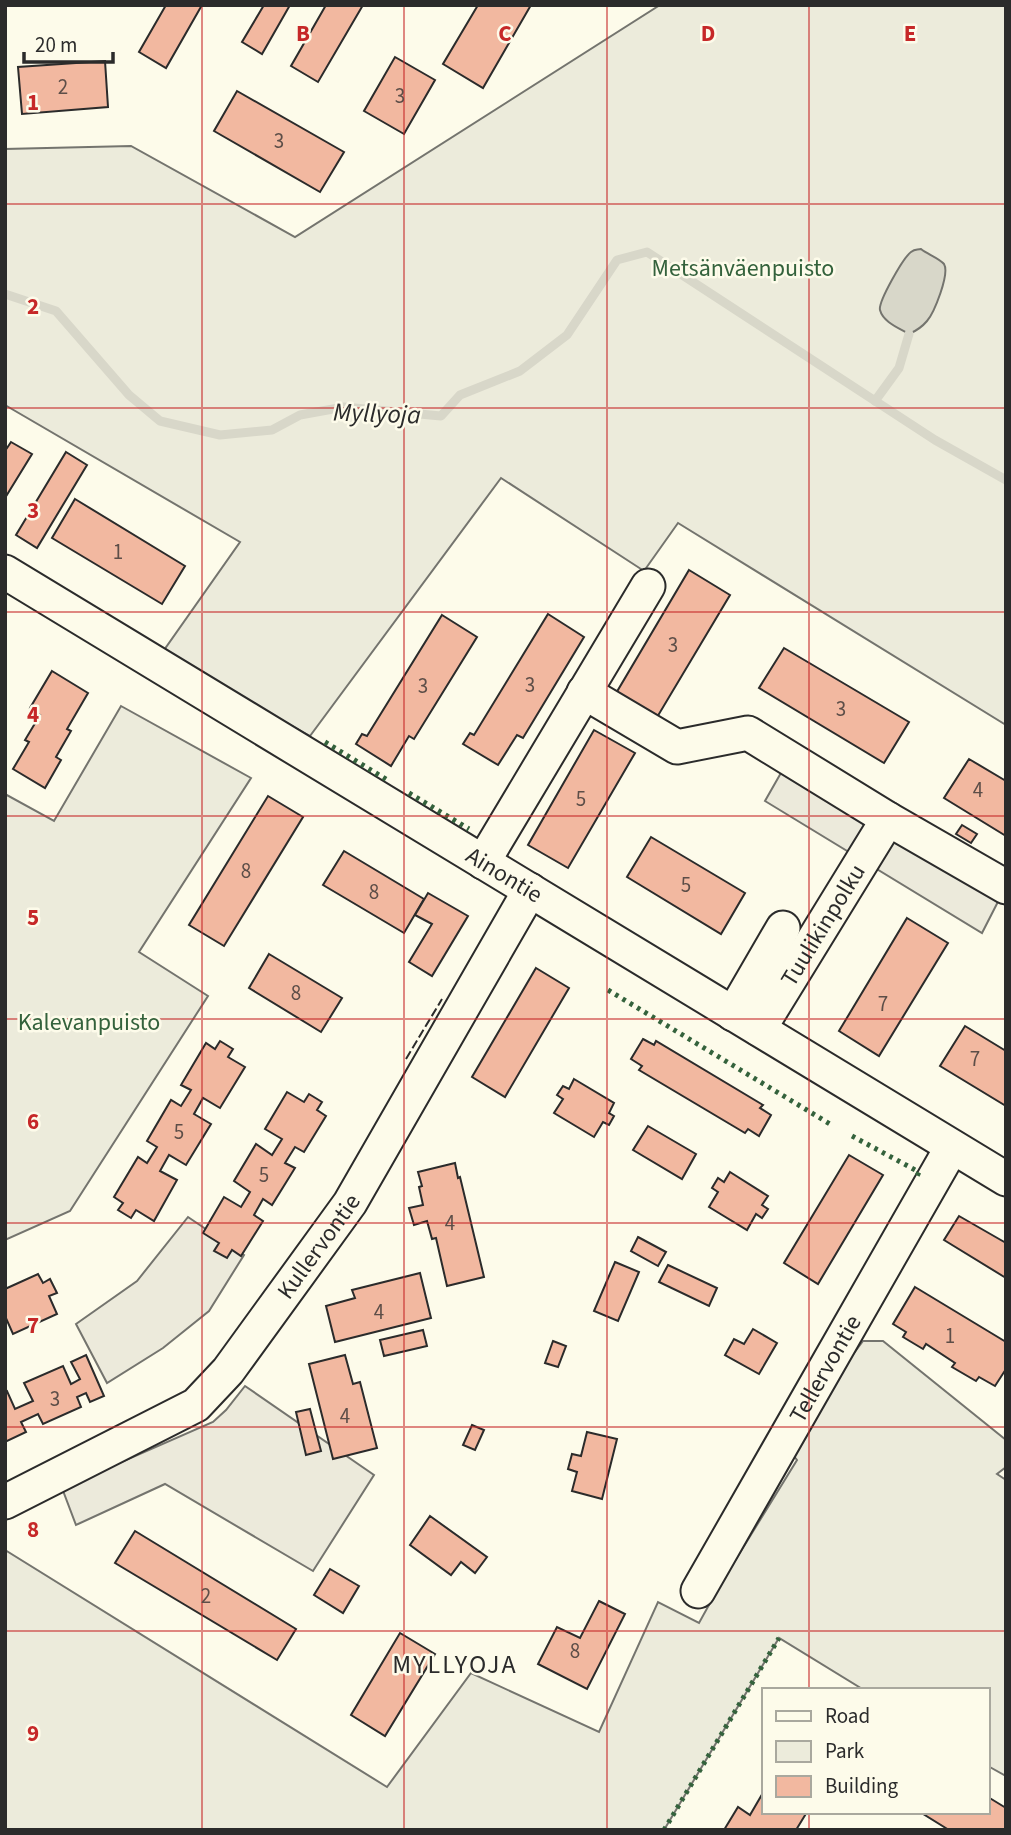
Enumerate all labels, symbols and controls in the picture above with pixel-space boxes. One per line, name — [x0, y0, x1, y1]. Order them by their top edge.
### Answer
text: B — [296, 17, 310, 50]
text: C — [498, 17, 512, 50]
text: D — [701, 17, 715, 50]
text: E — [904, 17, 916, 50]
scale bar — [24, 21, 114, 65]
text: 20 m — [35, 30, 77, 60]
house number: 2 — [58, 72, 68, 102]
house number: 3 — [395, 81, 405, 111]
text: 1 — [27, 86, 39, 119]
house number: 3 — [274, 126, 284, 156]
park label: Metsänväenpuisto — [652, 251, 834, 286]
text: 2 — [27, 290, 39, 323]
water label: Myllyoja — [332, 393, 422, 434]
text: 3 — [27, 494, 39, 527]
house number: 1 — [113, 537, 123, 567]
house number: 3 — [668, 630, 678, 660]
house number: 3 — [525, 670, 535, 700]
house number: 3 — [418, 671, 428, 701]
house number: 3 — [836, 694, 846, 724]
text: 4 — [27, 698, 39, 731]
house number: 4 — [973, 775, 983, 805]
house number: 5 — [576, 784, 586, 814]
street label: Ainontie — [459, 838, 549, 912]
house number: 8 — [241, 856, 251, 886]
street label: Tuulikinpolku — [772, 857, 874, 993]
house number: 5 — [681, 870, 691, 900]
house number: 8 — [369, 877, 379, 907]
text: 5 — [27, 901, 39, 934]
house number: 8 — [291, 978, 301, 1008]
house number: 7 — [878, 989, 888, 1019]
park label: Kalevanpuisto — [18, 1005, 160, 1040]
house number: 7 — [970, 1044, 980, 1074]
text: 6 — [27, 1105, 39, 1138]
house number: 5 — [174, 1117, 184, 1147]
house number: 5 — [259, 1160, 269, 1190]
street label: Kullervontie — [269, 1188, 370, 1307]
house number: 4 — [445, 1208, 455, 1238]
house number: 4 — [374, 1297, 384, 1327]
street label: Tellervontie — [781, 1308, 870, 1430]
text: 7 — [27, 1309, 39, 1342]
house number: 1 — [945, 1321, 955, 1351]
house number: 3 — [50, 1384, 60, 1414]
house number: 4 — [340, 1401, 350, 1431]
text: 8 — [27, 1513, 39, 1546]
house number: 2 — [201, 1581, 211, 1611]
house number: 8 — [570, 1636, 580, 1666]
district label: MYLLYOJA — [392, 1646, 518, 1683]
legend — [762, 1688, 990, 1814]
text: Road — [825, 1701, 870, 1731]
text: 9 — [27, 1717, 39, 1750]
text: Park — [825, 1736, 865, 1766]
text: Building — [825, 1771, 899, 1801]

